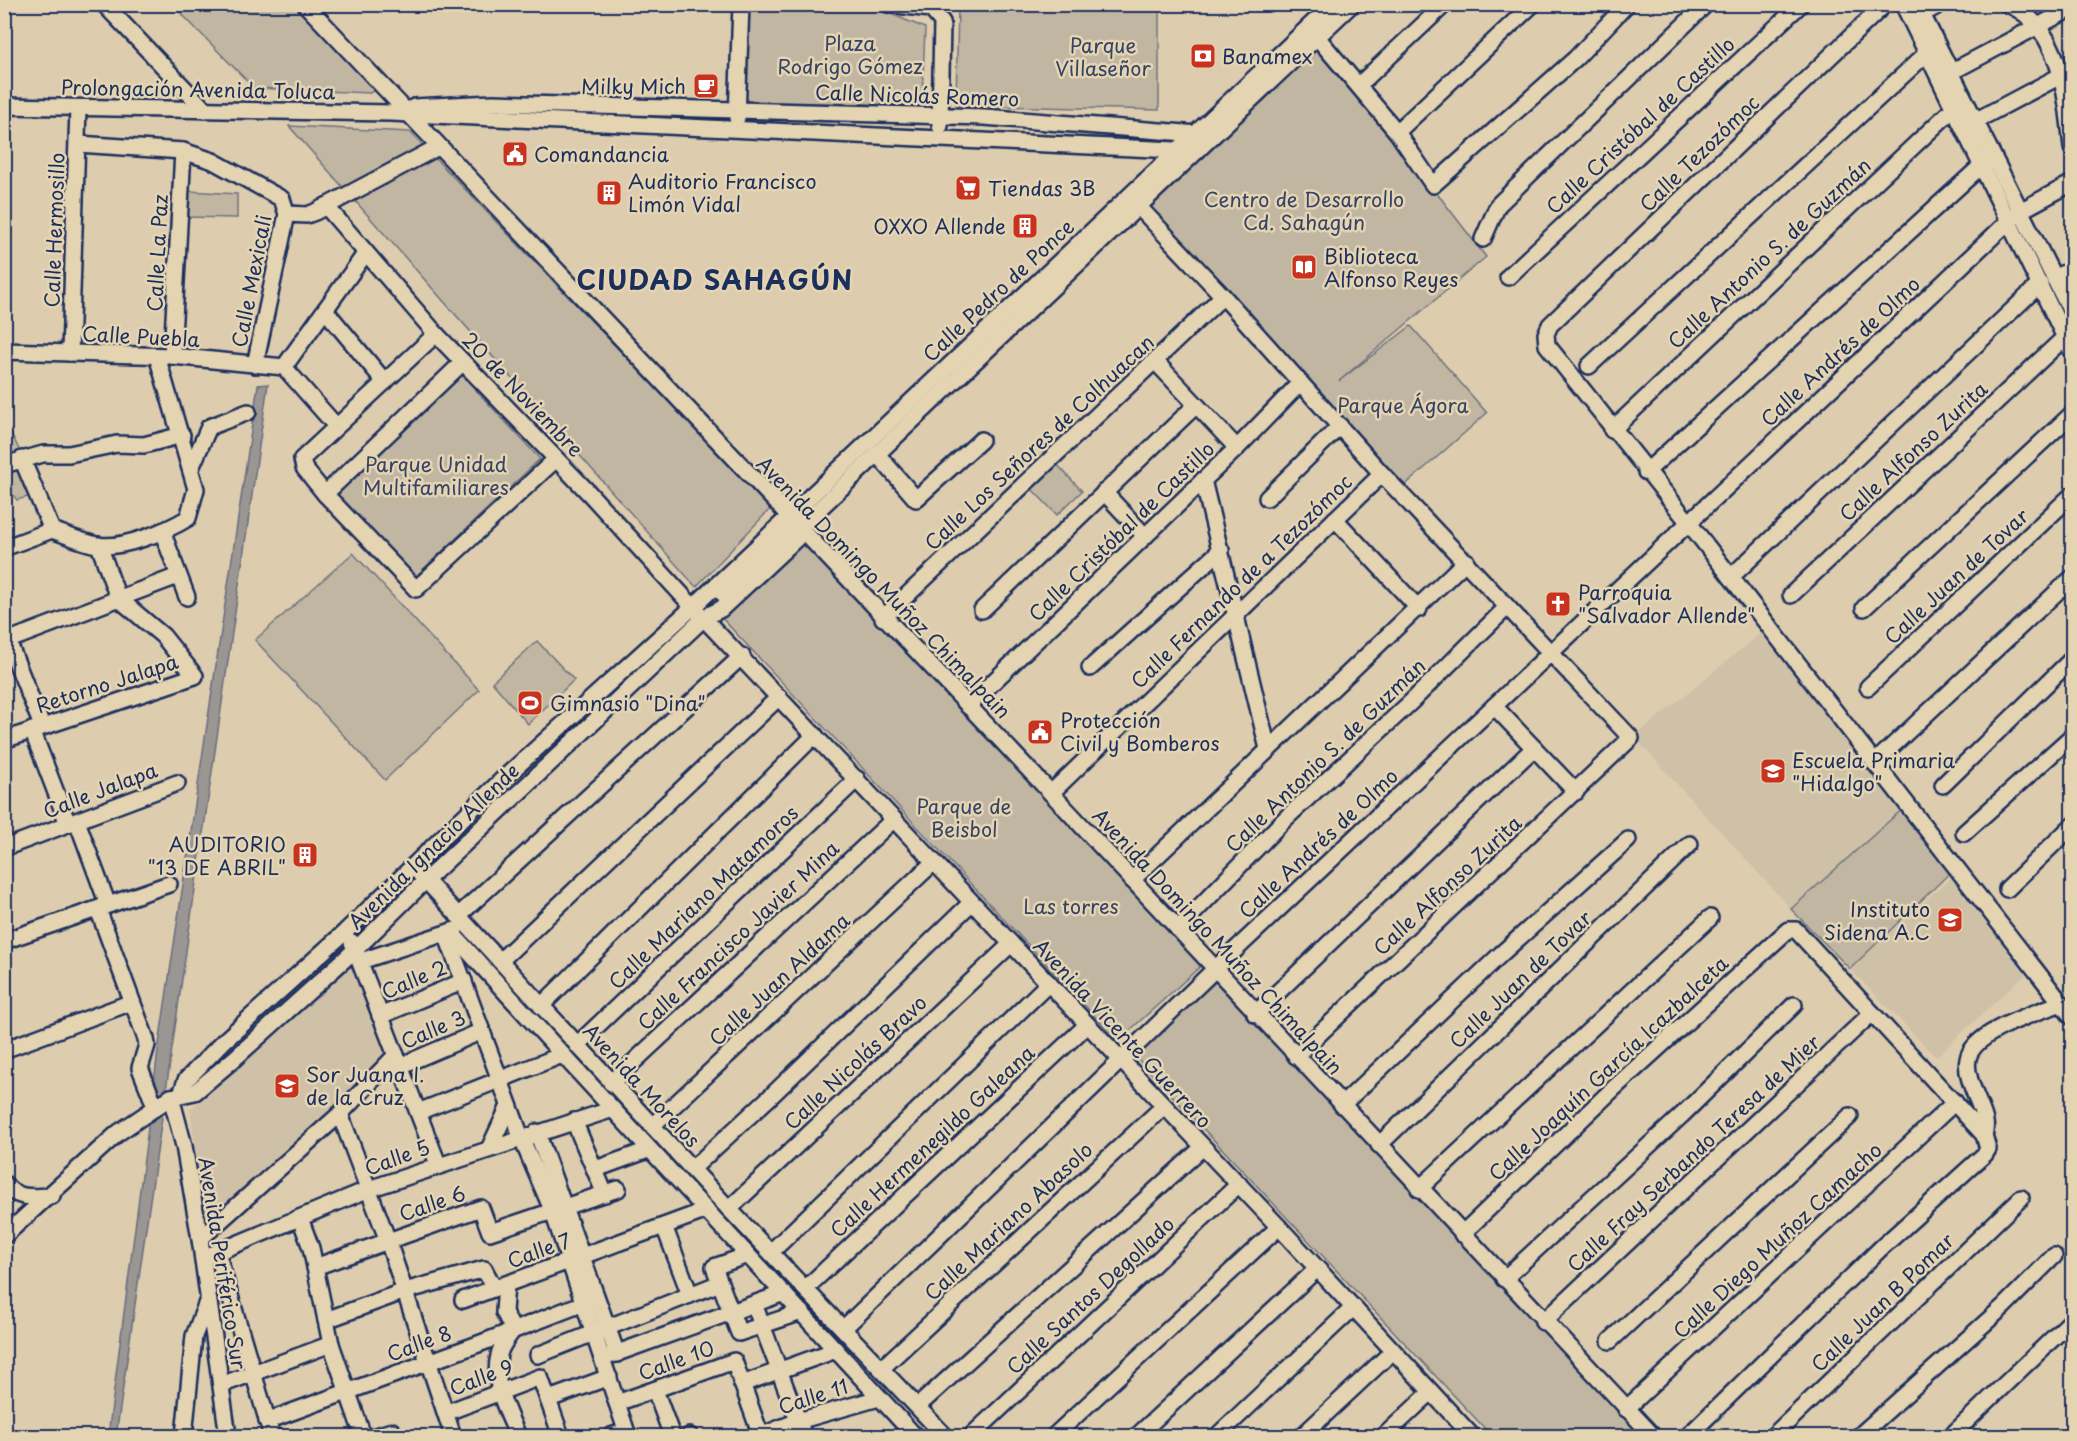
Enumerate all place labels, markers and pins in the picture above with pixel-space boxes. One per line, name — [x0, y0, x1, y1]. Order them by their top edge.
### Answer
bank icon: Banamex — [1188, 41, 1218, 71]
place label: Banamex — [1222, 41, 1313, 71]
place label: Milky Mich — [581, 71, 686, 101]
cafe icon: Milky Mich — [691, 71, 721, 101]
public building icon: Comandancia — [500, 139, 530, 169]
place label: Comandancia — [534, 139, 670, 169]
place label: Auditorio Francisco Limón Vidal — [628, 166, 817, 219]
supermarket icon: Tiendas 3B — [953, 173, 983, 203]
place label: Tiendas 3B — [988, 173, 1095, 203]
building icon: Auditorio Francisco Limón Vidal — [594, 178, 624, 208]
place label: OXXO Allende — [873, 211, 1006, 241]
building icon: OXXO Allende — [1010, 211, 1040, 241]
place label: Biblioteca Alfonso Reyes — [1324, 241, 1458, 294]
library icon: Biblioteca Alfonso Reyes — [1289, 252, 1319, 282]
place label: Parroquia "Salvador Allende" — [1578, 577, 1755, 630]
church icon: Parroquia "Salvador Allende" — [1543, 589, 1573, 619]
sports icon: Gimnasio "Dina" — [515, 688, 545, 718]
place label: Gimnasio "Dina" — [550, 688, 706, 718]
place label: Protección Civil y Bomberos — [1060, 705, 1220, 758]
public building icon: Protección Civil y Bomberos — [1025, 717, 1055, 747]
place label: Escuela Primaria "Hidalgo" — [1792, 745, 1955, 798]
school or university icon: Escuela Primaria "Hidalgo" — [1758, 756, 1788, 786]
place label: AUDITORIO "13 DE ABRIL" — [147, 829, 286, 882]
building icon: AUDITORIO "13 DE ABRIL" — [290, 840, 320, 870]
place label: Instituto Sidena A.C — [1824, 894, 1930, 947]
school or university icon: Instituto Sidena A.C — [1935, 905, 1965, 935]
place label: Sor Juana I. de la Cruz — [306, 1059, 425, 1112]
school or university icon: Sor Juana I. de la Cruz — [272, 1071, 302, 1101]

